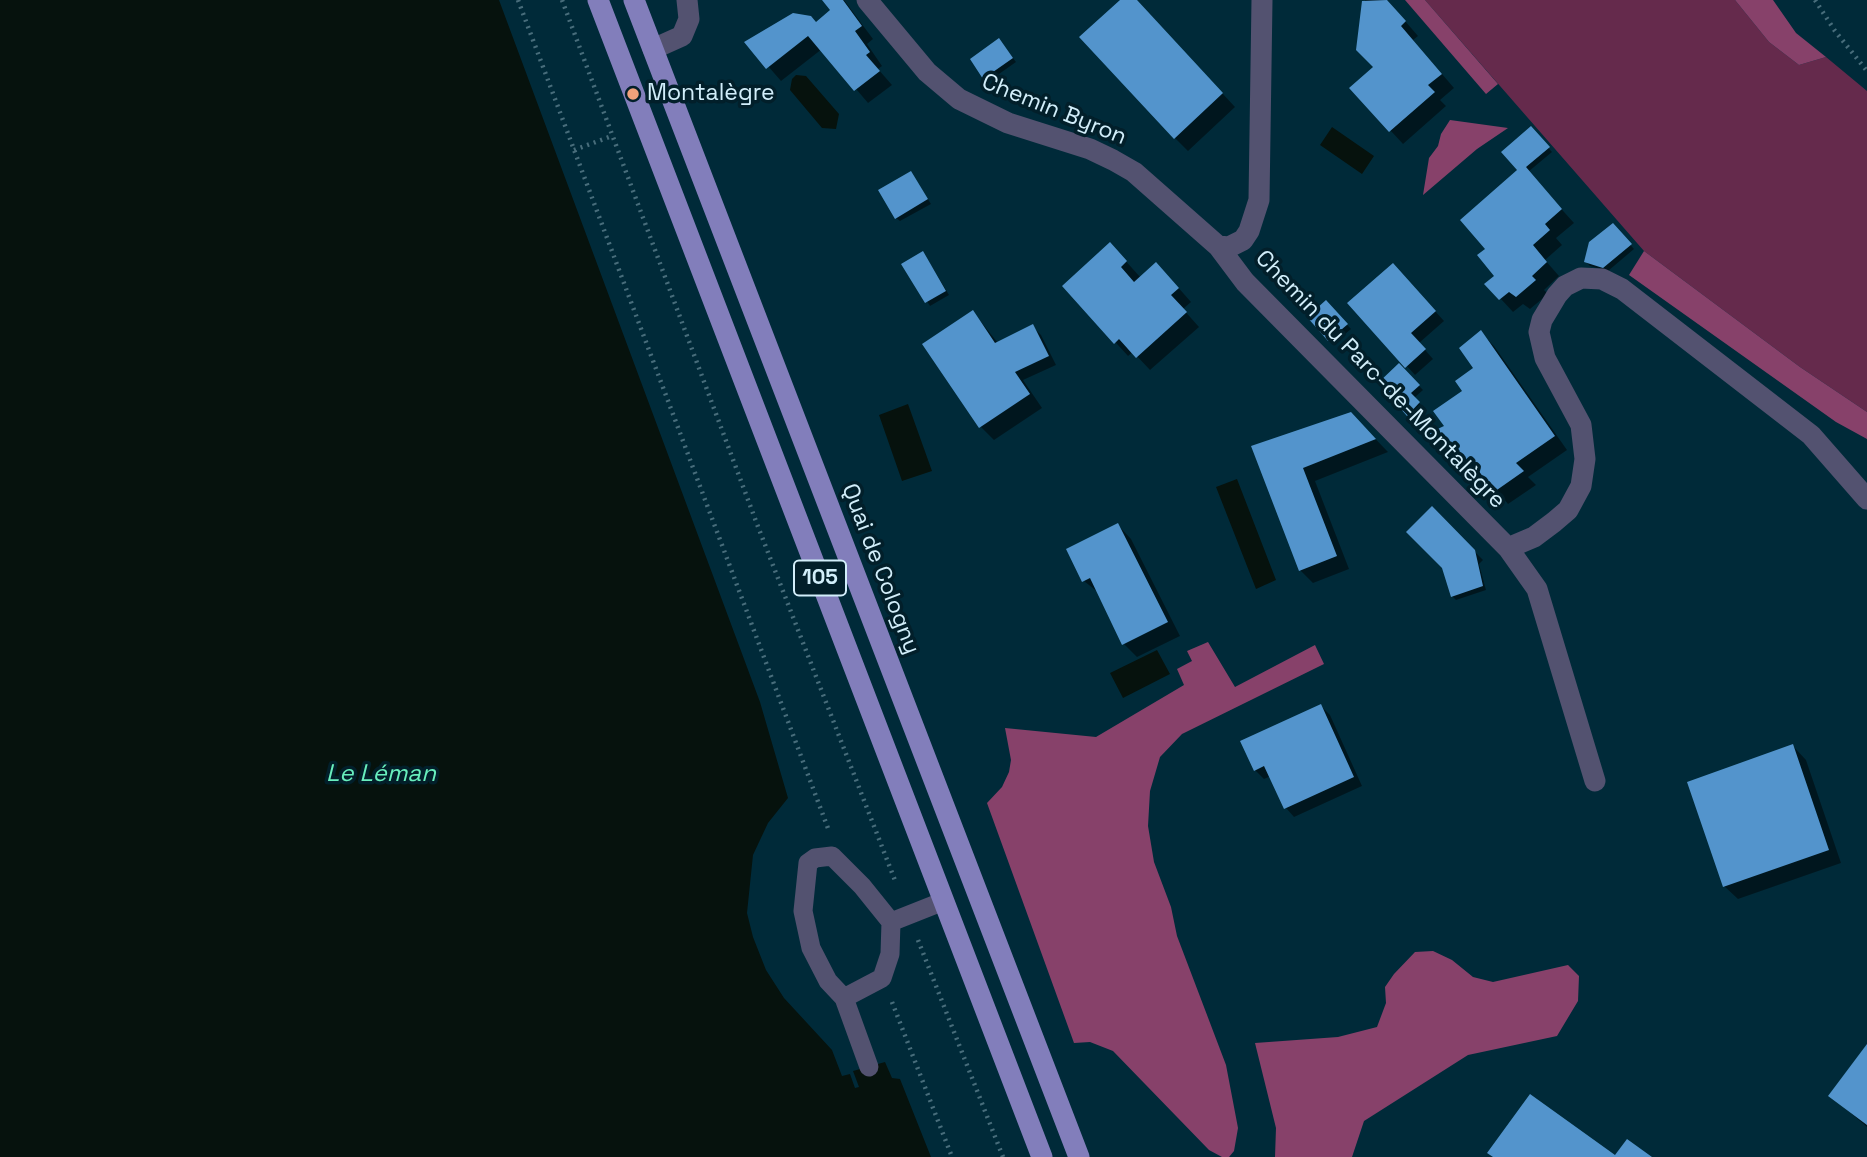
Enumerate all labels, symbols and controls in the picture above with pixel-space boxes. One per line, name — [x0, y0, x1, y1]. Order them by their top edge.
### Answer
street label: Chemin Byron — [978, 68, 1130, 152]
place label: Montalègre — [647, 80, 775, 108]
marker: Montalègre — [625, 86, 641, 102]
street label: Chemin du Parc-de-Montalègre — [1249, 245, 1511, 515]
street label: Quai de Cologny — [835, 480, 925, 658]
road number: 105 — [794, 560, 846, 596]
water label: Le Léman — [326, 760, 436, 788]

